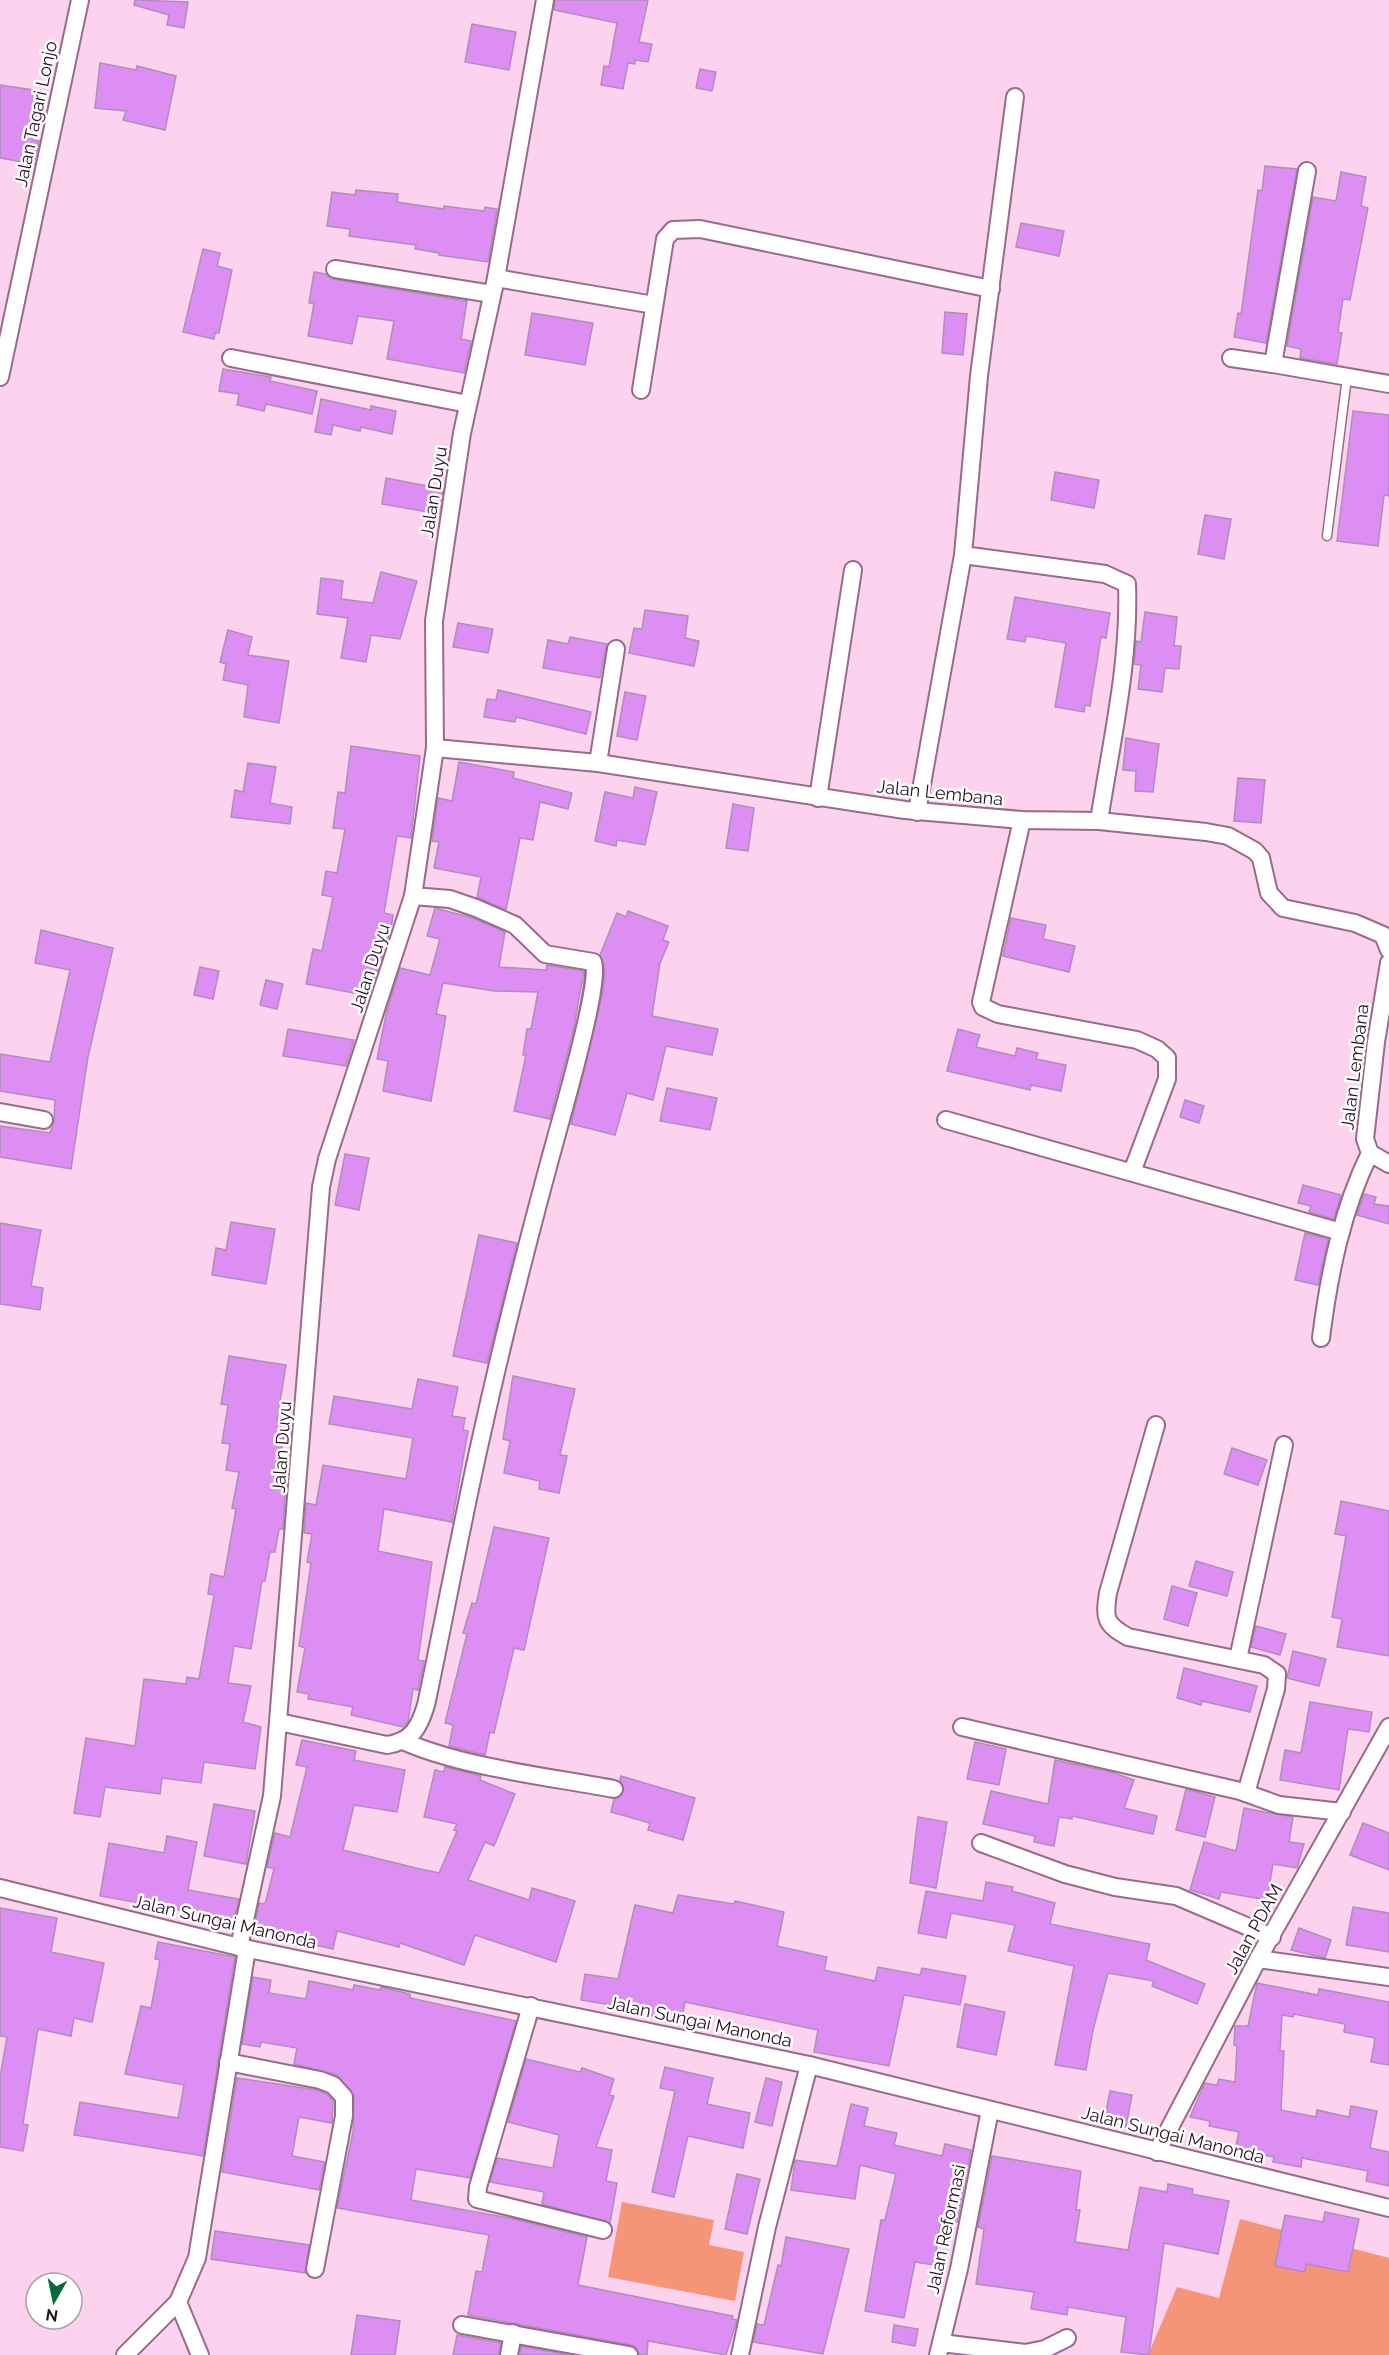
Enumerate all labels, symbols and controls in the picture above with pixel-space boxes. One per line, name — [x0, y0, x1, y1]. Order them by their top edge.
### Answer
street label: Jalan Tagari Lonjo — [10, 39, 61, 189]
street label: Jalan Duyu — [416, 445, 451, 539]
street label: Jalan Lembana — [876, 775, 1004, 810]
street label: Jalan Duyu — [345, 921, 394, 1015]
street label: Jalan Lembana — [1336, 1003, 1373, 1131]
street label: Jalan Duyu — [268, 1400, 295, 1494]
street label: Jalan PDAM — [1220, 1880, 1287, 1977]
street label: Jalan Sungai Manonda — [131, 1890, 319, 1953]
street label: Jalan Sungai Manonda — [606, 1992, 794, 2051]
street label: Jalan Sungai Manonda — [1079, 2102, 1267, 2167]
street label: Jalan Reformasi — [922, 2162, 969, 2295]
north arrow — [24, 2271, 84, 2331]
text: N — [44, 2305, 59, 2326]

